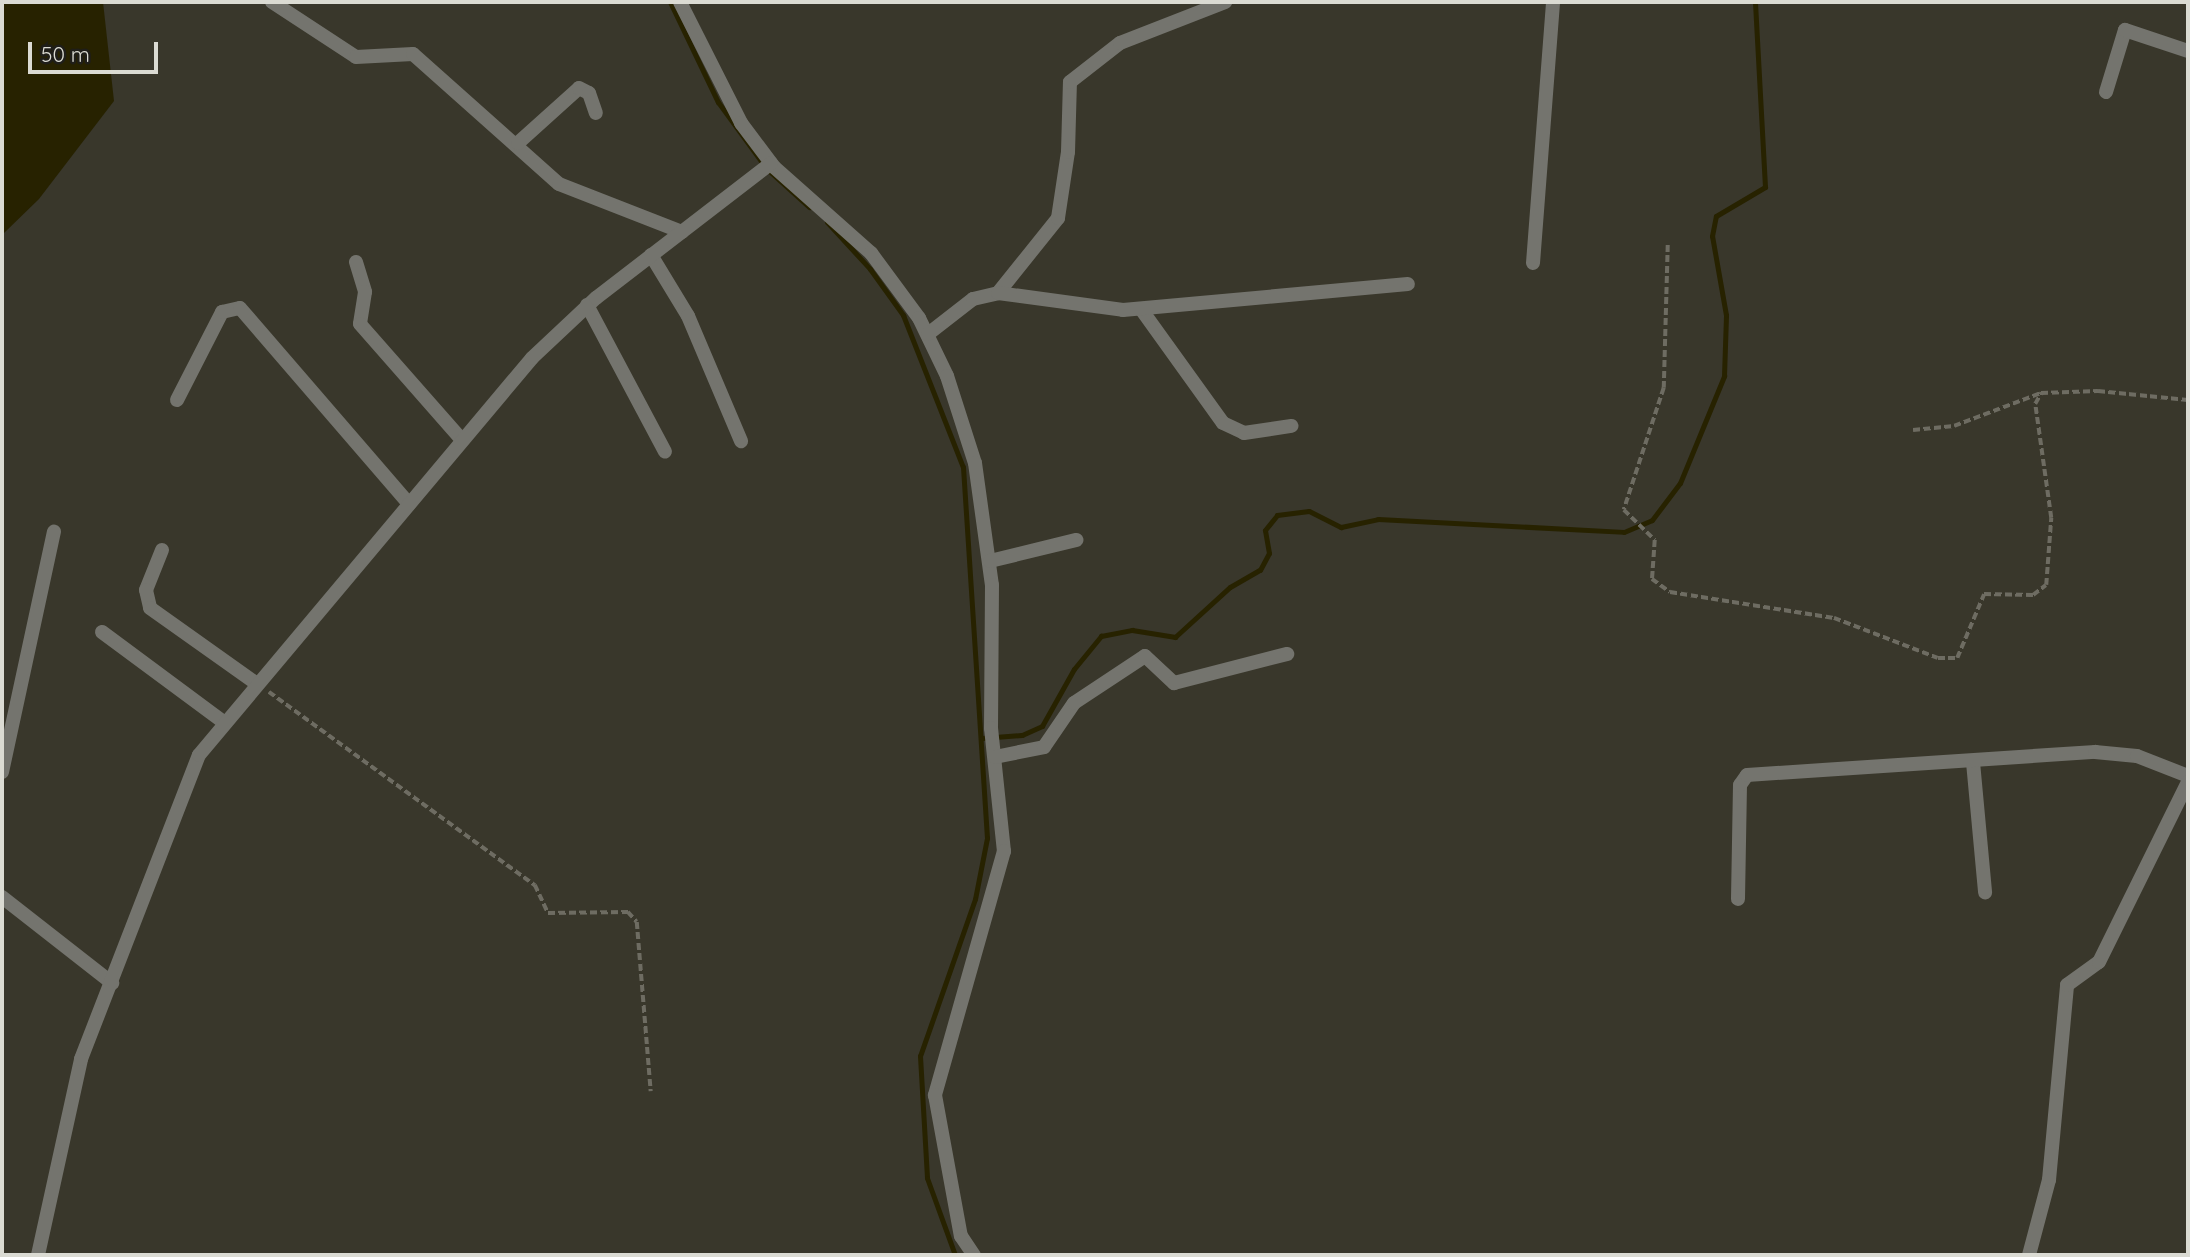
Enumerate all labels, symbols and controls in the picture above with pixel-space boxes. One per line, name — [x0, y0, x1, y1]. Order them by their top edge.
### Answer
scale bar — [32, 28, 161, 72]
text: 50 m — [41, 41, 90, 67]

